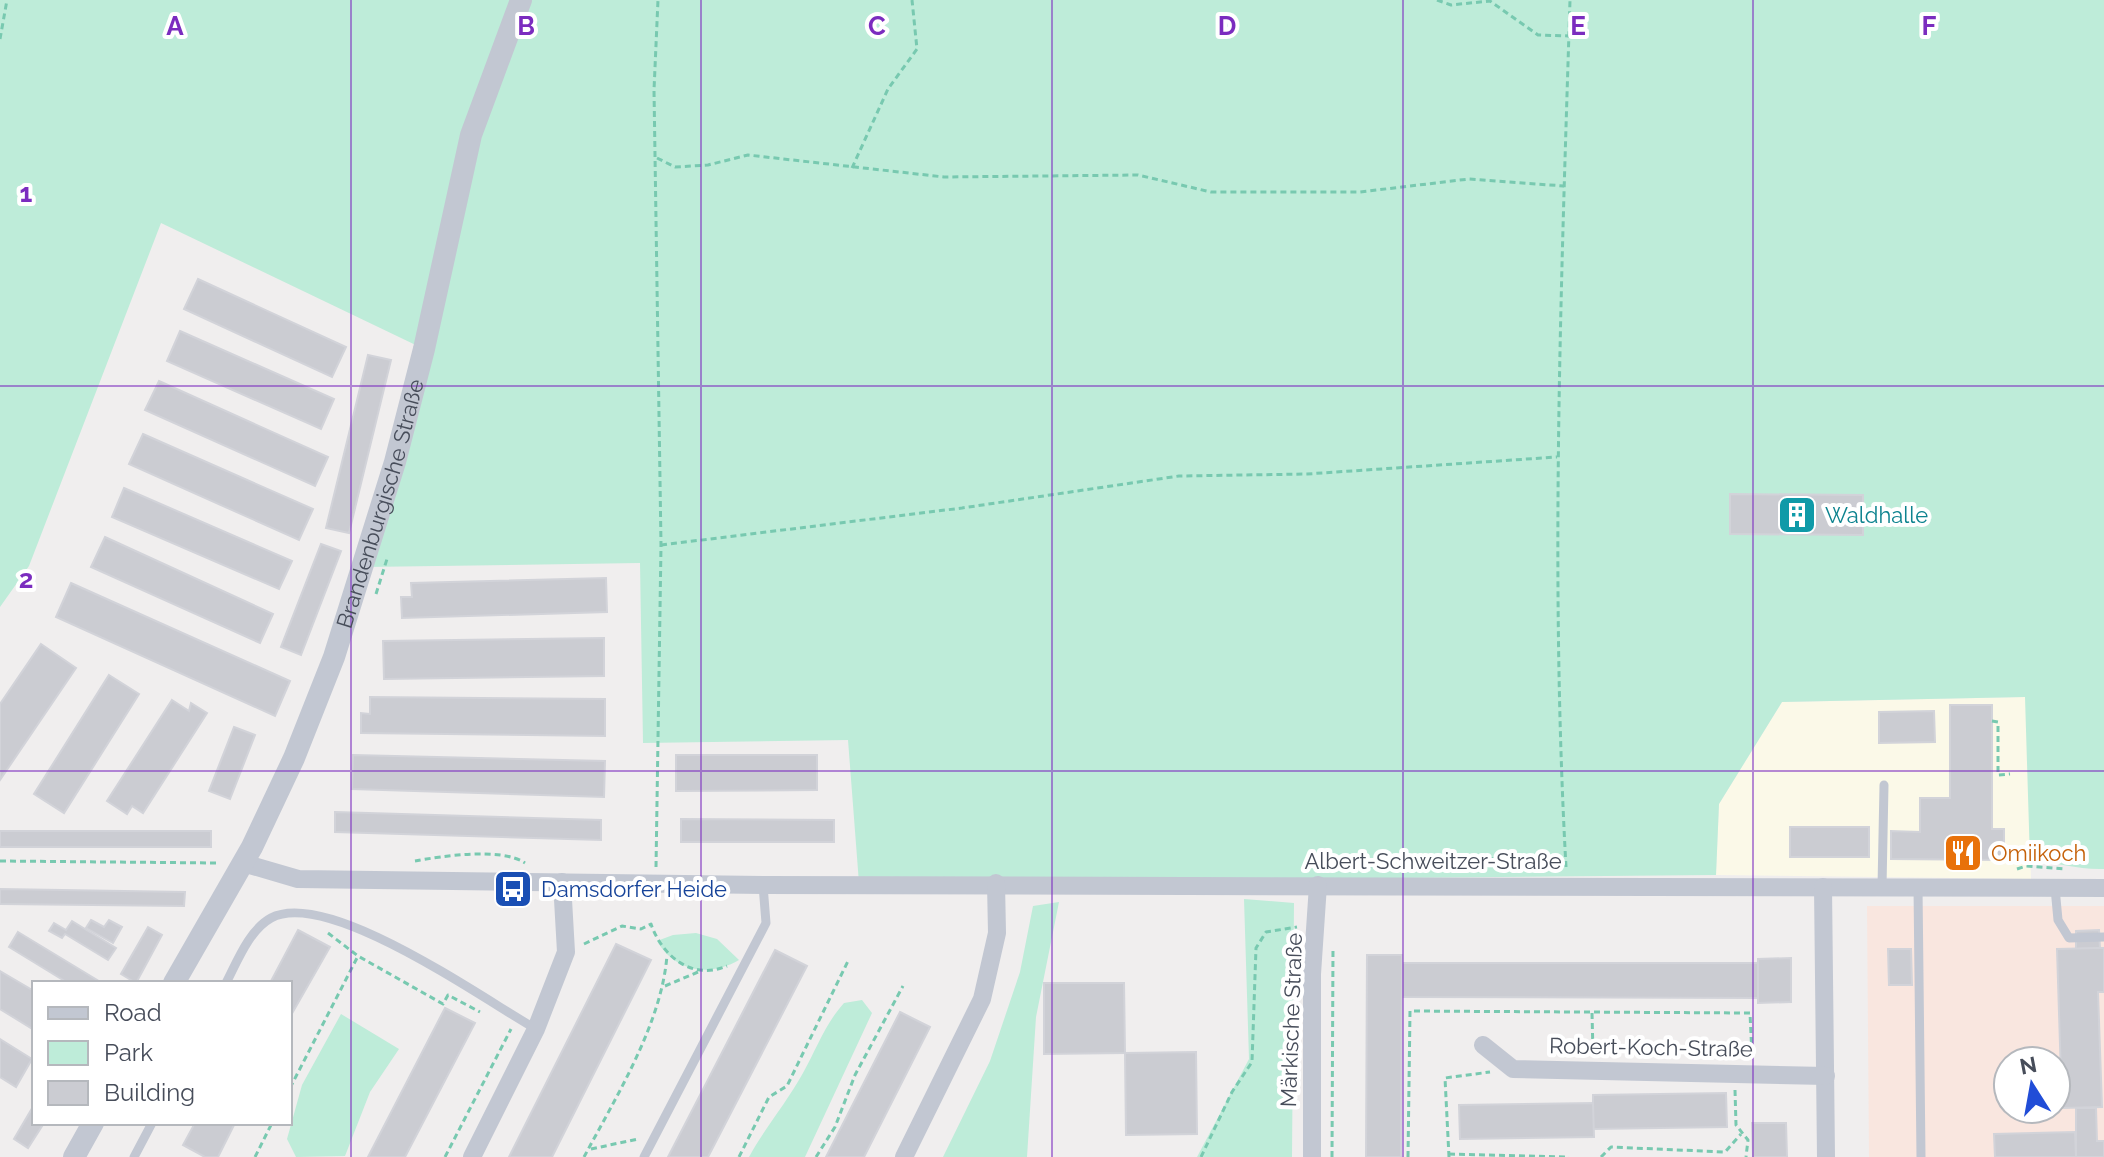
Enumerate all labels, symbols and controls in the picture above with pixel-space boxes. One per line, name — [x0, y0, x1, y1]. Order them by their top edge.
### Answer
text: A — [166, 11, 184, 41]
text: B — [517, 11, 535, 41]
text: C — [868, 11, 886, 41]
text: D — [1218, 11, 1236, 41]
text: E — [1570, 11, 1586, 41]
text: F — [1922, 11, 1937, 41]
text: 1 — [20, 178, 33, 208]
street label: Brandenburgische Straße — [331, 376, 429, 631]
building icon: Waldhalle — [1776, 494, 1818, 536]
place label: Waldhalle — [1825, 502, 1928, 528]
text: 2 — [19, 564, 33, 594]
restaurant icon: Omiikoch — [1942, 832, 1984, 874]
place label: Omiikoch — [1991, 840, 2086, 866]
street label: Albert-Schweitzer-Straße — [1304, 848, 1562, 874]
bus stop icon: Damsdorfer Heide — [492, 868, 534, 910]
place label: Damsdorfer Heide — [541, 876, 727, 902]
street label: Märkische Straße — [1275, 932, 1307, 1108]
legend — [32, 981, 292, 1125]
text: Road — [104, 998, 162, 1027]
street label: Robert-Koch-Straße — [1549, 1032, 1753, 1062]
text: Park — [104, 1038, 153, 1067]
north arrow — [1992, 1045, 2072, 1125]
text: N — [2017, 1051, 2039, 1080]
text: Building — [104, 1078, 195, 1107]

